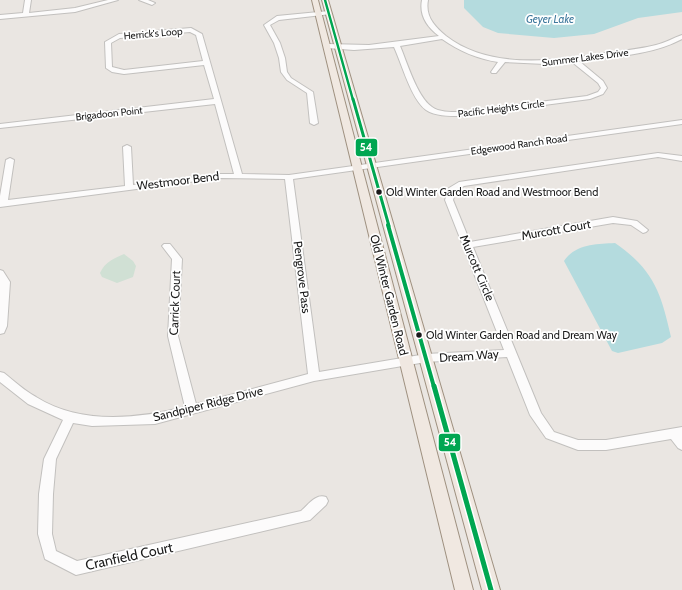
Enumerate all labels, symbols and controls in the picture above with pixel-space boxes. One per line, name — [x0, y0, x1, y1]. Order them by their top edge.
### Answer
water label: Geyer Lake — [526, 12, 574, 26]
street label: Herrick's Loop — [123, 24, 183, 43]
street label: Summer Lakes Drive — [541, 46, 629, 69]
street label: Pacific Heights Circle — [457, 97, 545, 120]
street label: Brigadoon Point — [75, 103, 144, 123]
street label: Edgewood Ranch Road — [470, 131, 568, 158]
line badge: 54 — [355, 138, 378, 157]
text: 54 — [360, 140, 373, 154]
street label: Westmoor Bend — [136, 168, 220, 193]
place label: Old Winter Garden Road and Westmoor Bend — [386, 185, 598, 199]
marker: Old Winter Garden Road and Westmoor Bend — [374, 187, 384, 197]
street label: Murcott Court — [520, 216, 592, 243]
street label: Murcott Circle — [457, 232, 498, 303]
street label: Old Winter Garden Road — [367, 233, 412, 357]
street label: Pengrove Pass — [291, 240, 314, 314]
street label: Carrick Court — [166, 270, 183, 336]
place label: Old Winter Garden Road and Dream Way — [426, 328, 618, 342]
marker: Old Winter Garden Road and Dream Way — [414, 330, 424, 340]
street label: Dream Way — [439, 346, 499, 365]
street label: Sandpiper Ridge Drive — [151, 383, 264, 424]
line badge: 54 — [438, 433, 461, 452]
text: 54 — [444, 435, 457, 449]
street label: Cranfield Court — [84, 538, 175, 574]

